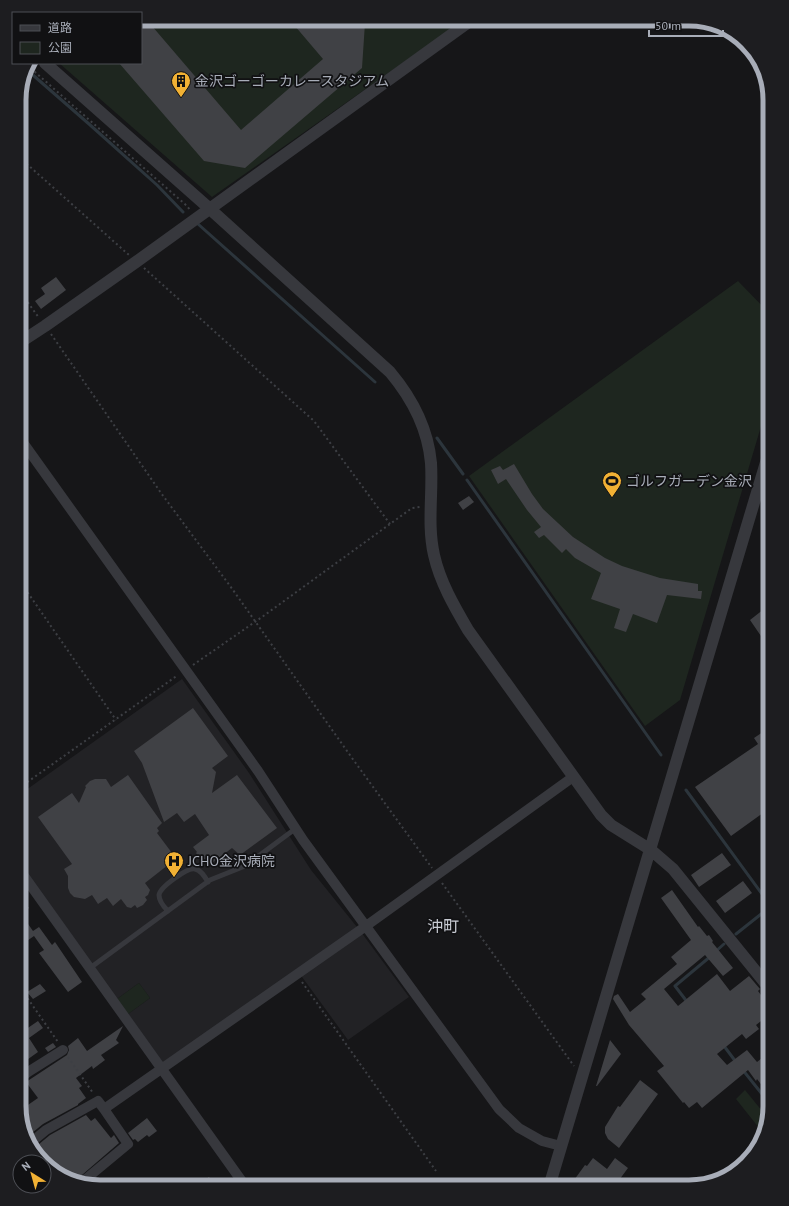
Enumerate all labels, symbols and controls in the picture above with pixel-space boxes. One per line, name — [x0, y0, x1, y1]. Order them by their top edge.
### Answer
legend — [12, 12, 142, 64]
scale bar — [649, 12, 723, 38]
text: 50 m — [655, 18, 681, 33]
text: 道路 — [48, 20, 72, 35]
text: 公園 — [48, 40, 72, 55]
building icon: 金沢ゴーゴーカレースタジアム — [170, 70, 192, 98]
place label: 金沢ゴーゴーカレースタジアム — [195, 72, 389, 90]
sports icon: ゴルフガーデン金沢 — [601, 470, 623, 498]
place label: ゴルフガーデン金沢 — [626, 472, 752, 490]
hospital icon: JCHO金沢病院 — [163, 850, 185, 878]
place label: JCHO金沢病院 — [187, 852, 275, 870]
district label: 沖町 — [427, 916, 459, 936]
north arrow — [12, 1154, 52, 1194]
text: N — [19, 1158, 33, 1174]

